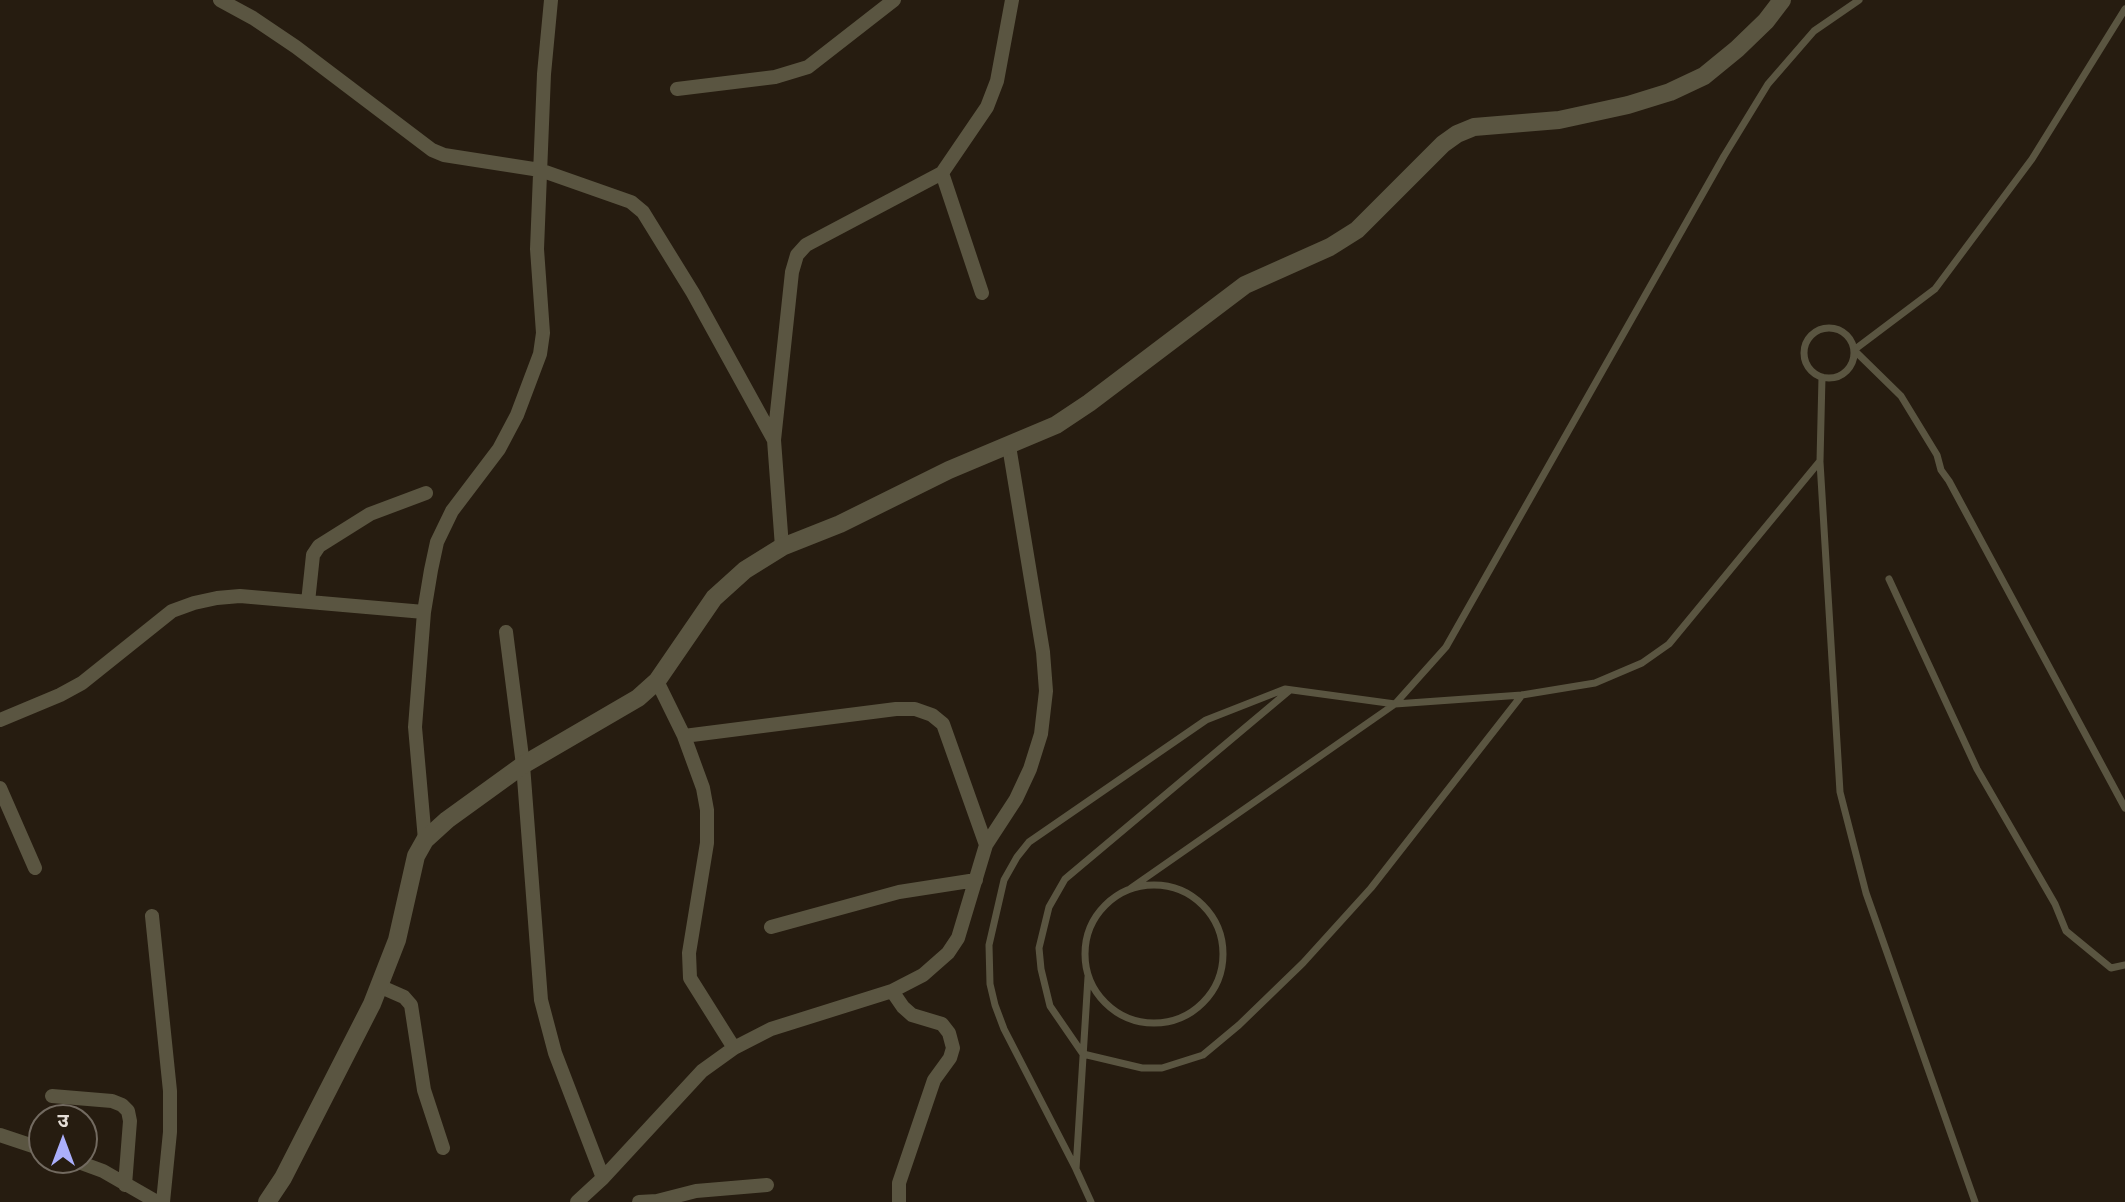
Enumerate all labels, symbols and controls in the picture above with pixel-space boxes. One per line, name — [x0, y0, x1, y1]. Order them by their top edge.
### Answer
north arrow — [28, 1104, 98, 1174]
text: उ — [57, 1108, 69, 1132]

